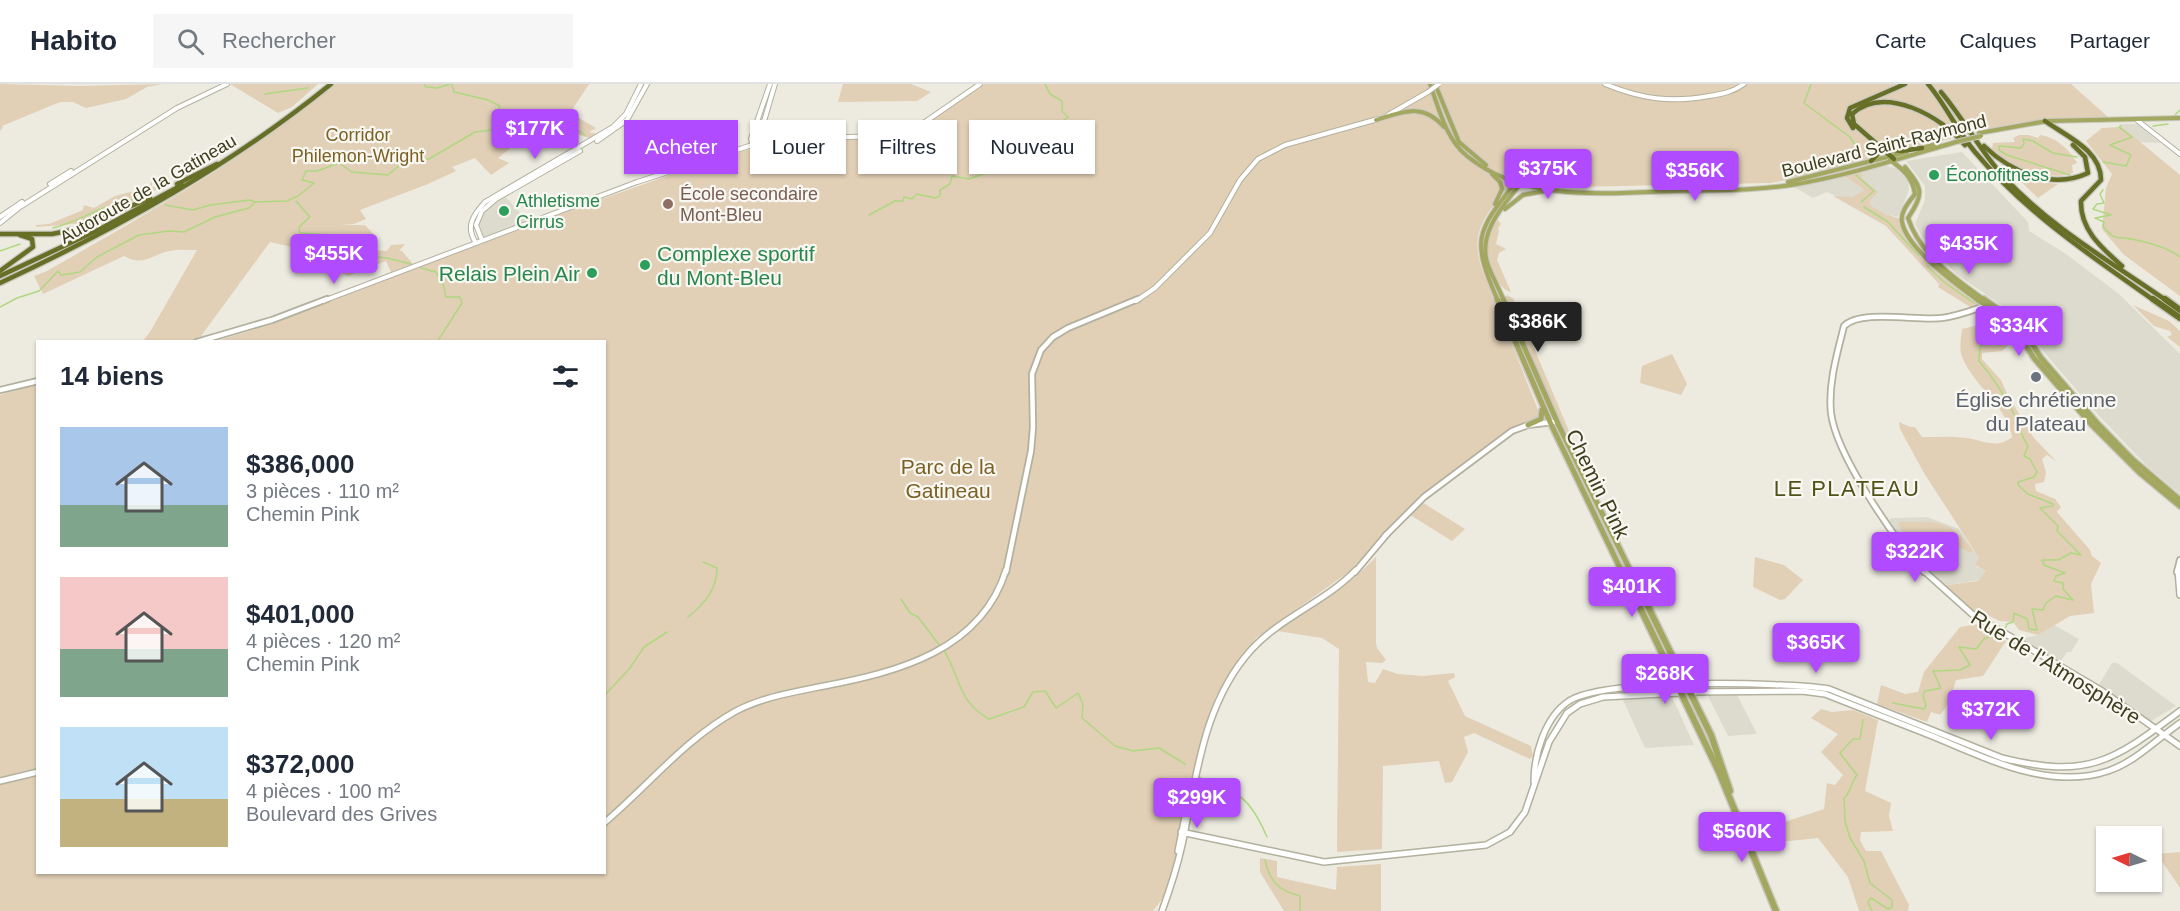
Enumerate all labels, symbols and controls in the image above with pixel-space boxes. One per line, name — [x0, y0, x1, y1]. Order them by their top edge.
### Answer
search box — [153, 14, 573, 68]
text: Habito — [30, 25, 117, 56]
icon: search — [174, 25, 207, 58]
text: Rechercher — [222, 28, 336, 53]
text: Carte — [1875, 29, 1926, 52]
text: Calques — [1959, 29, 2036, 52]
text: Partager — [2069, 29, 2150, 52]
pin: $177K — [493, 109, 577, 160]
street label: Boulevard Saint-Raymond — [1780, 111, 1988, 181]
text: $177K — [506, 117, 564, 139]
chip: Acheter — [624, 120, 738, 174]
chip: Louer — [750, 120, 846, 174]
chip: Filtres — [858, 120, 957, 174]
chip: Nouveau — [969, 120, 1095, 174]
park label: Corridor Philemon-Wright — [292, 125, 424, 166]
street label: Autoroute de la Gatineau — [56, 130, 240, 248]
pin: $375K — [1506, 149, 1590, 200]
pin: $356K — [1653, 151, 1737, 202]
text: $375K — [1519, 157, 1577, 179]
text: $356K — [1666, 159, 1724, 181]
place label: Éconofitness — [1946, 165, 2049, 185]
marker: Éconofitness — [1927, 168, 1941, 182]
place label: École secondaire Mont-Bleu — [680, 184, 818, 225]
place label: Athletisme Cirrus — [516, 191, 600, 232]
marker: École secondaire Mont-Bleu — [661, 197, 675, 211]
marker: Athletisme Cirrus — [497, 204, 511, 218]
pin: $435K — [1927, 224, 2011, 275]
text: $435K — [1940, 232, 1998, 254]
pin: $455K — [292, 234, 376, 285]
text: $455K — [305, 242, 363, 264]
place label: Complexe sportif du Mont-Bleu — [657, 242, 815, 289]
marker: Complexe sportif du Mont-Bleu — [638, 258, 652, 272]
place label: Relais Plein Air — [439, 262, 580, 285]
marker: Relais Plein Air — [585, 266, 599, 280]
pin: $386K — [1496, 302, 1580, 353]
pin: $334K — [1977, 306, 2061, 357]
text: $386K — [1509, 310, 1567, 332]
text: $334K — [1990, 314, 2048, 336]
icon: filters — [549, 360, 582, 393]
text: 14 biens — [60, 361, 164, 391]
marker: Église chrétienne du Plateau — [2029, 370, 2043, 384]
place label: Église chrétienne du Plateau — [1955, 388, 2117, 435]
street label: Chemin Pink — [1562, 425, 1635, 543]
text: $386,000 — [246, 449, 354, 479]
icon: home — [108, 451, 180, 523]
park label: Parc de la Gatineau — [901, 455, 996, 502]
district label: LE PLATEAU — [1774, 476, 1920, 501]
text: 3 pièces · 110 m² — [246, 480, 399, 502]
text: Chemin Pink — [246, 503, 359, 525]
pin: $322K — [1873, 532, 1957, 583]
text: $322K — [1886, 540, 1944, 562]
pin: $401K — [1590, 567, 1674, 618]
text: $401K — [1603, 575, 1661, 597]
text: $401,000 — [246, 599, 354, 629]
icon: home — [108, 601, 180, 673]
street label: Rue de l'Atmosphère — [1967, 605, 2145, 729]
pin: $365K — [1774, 623, 1858, 674]
text: 4 pièces · 120 m² — [246, 630, 401, 652]
text: $365K — [1787, 631, 1845, 653]
text: Chemin Pink — [246, 653, 359, 675]
pin: $268K — [1623, 654, 1707, 705]
text: $268K — [1636, 662, 1694, 684]
pin: $372K — [1949, 690, 2033, 741]
text: $372K — [1962, 698, 2020, 720]
text: $372,000 — [246, 749, 354, 779]
icon: home — [108, 751, 180, 823]
pin: $299K — [1155, 778, 1239, 829]
text: 4 pièces · 100 m² — [246, 780, 401, 802]
text: $299K — [1168, 786, 1226, 808]
text: Boulevard des Grives — [246, 803, 437, 825]
pin: $560K — [1700, 812, 1784, 863]
text: $560K — [1713, 820, 1771, 842]
north arrow — [2096, 826, 2162, 892]
map controls — [2096, 826, 2162, 892]

